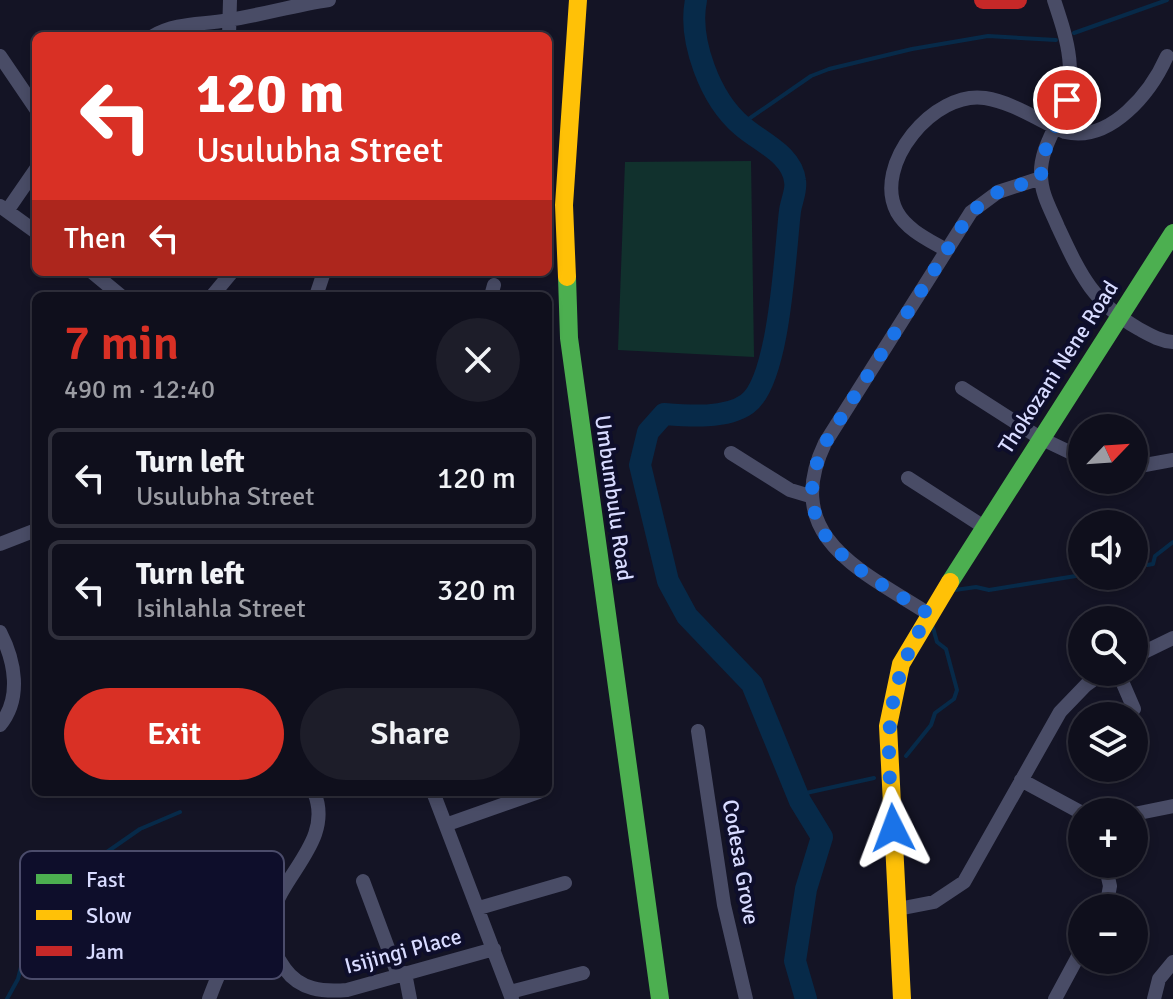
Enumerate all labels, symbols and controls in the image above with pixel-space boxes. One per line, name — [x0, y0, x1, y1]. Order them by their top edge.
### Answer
text: 120 m — [196, 59, 344, 128]
icon: left — [64, 64, 168, 168]
pin — [1033, 66, 1101, 134]
icon: arrive — [1045, 78, 1089, 122]
text: Usulubha Street — [196, 128, 443, 173]
icon: left — [142, 216, 186, 260]
text: Then — [64, 220, 126, 257]
street label: Thokozani Nene Road — [992, 276, 1124, 458]
text: 7 min — [64, 314, 179, 373]
button: close — [436, 318, 520, 402]
text: 490 m · 12:40 — [64, 374, 215, 406]
street label: Umbumbulu Road — [589, 413, 639, 583]
north arrow — [1068, 414, 1148, 494]
map controls — [1068, 414, 1148, 974]
text: Turn left — [136, 444, 245, 481]
icon: left — [68, 456, 112, 500]
text: 120 m — [437, 460, 516, 497]
text: Usulubha Street — [136, 481, 314, 513]
button: sound — [1068, 510, 1148, 590]
text: Turn left — [136, 556, 245, 593]
icon: left — [68, 568, 112, 612]
text: 320 m — [437, 572, 516, 609]
text: Isihlahla Street — [136, 593, 306, 625]
button: search — [1068, 606, 1148, 686]
button: Exit — [64, 688, 284, 780]
button: Share — [300, 688, 520, 780]
button: layers — [1068, 702, 1148, 782]
position arrow — [851, 786, 935, 870]
street label: Codesa Grove — [717, 797, 765, 927]
button: + — [1068, 798, 1148, 878]
legend — [20, 851, 284, 979]
text: Fast — [86, 866, 126, 893]
button: − — [1068, 894, 1148, 974]
text: Slow — [86, 902, 132, 929]
street label: Isijingi Place — [342, 922, 464, 980]
text: Jam — [86, 938, 124, 965]

